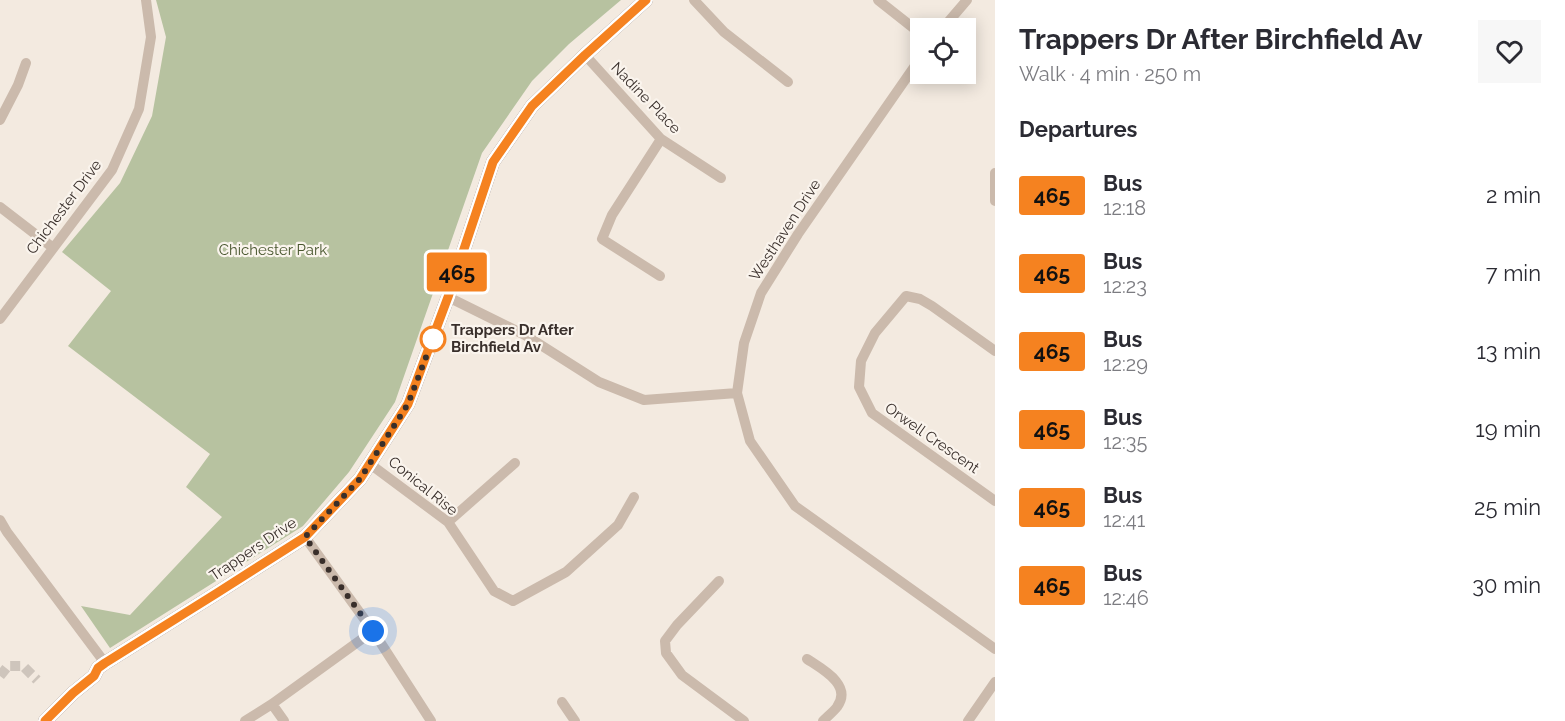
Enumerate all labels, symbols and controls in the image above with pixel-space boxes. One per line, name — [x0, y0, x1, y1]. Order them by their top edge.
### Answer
map controls — [910, 18, 976, 84]
button: locate — [910, 18, 976, 84]
button: heart — [1478, 20, 1541, 83]
text: Trappers Dr After Birchfield Av — [1019, 23, 1423, 56]
street label: Nadine Place — [607, 59, 685, 138]
text: Walk · 4 min · 250 m — [1019, 62, 1201, 86]
text: Departures — [1019, 116, 1137, 142]
street label: Chichester Drive — [23, 156, 105, 258]
text: Bus — [1103, 170, 1142, 196]
street label: Westhaven Drive — [745, 176, 825, 284]
text: 2 min — [1486, 182, 1541, 208]
text: 465 — [1034, 183, 1070, 208]
text: 12:18 — [1103, 196, 1146, 220]
park label: Chichester Park — [219, 241, 327, 259]
text: Bus — [1103, 248, 1142, 274]
line badge: 465 — [422, 252, 492, 292]
text: 465 — [439, 260, 475, 285]
text: 7 min — [1486, 260, 1541, 286]
text: 465 — [1034, 261, 1070, 286]
text: 12:23 — [1103, 274, 1147, 298]
place label: Trappers Dr After Birchfield Av — [451, 321, 574, 356]
marker: Trappers Dr After Birchfield Av — [420, 326, 446, 352]
text: Bus — [1103, 326, 1142, 352]
text: 13 min — [1476, 338, 1541, 364]
text: 465 — [1034, 339, 1070, 364]
text: 12:29 — [1103, 352, 1148, 376]
street label: Orwell Crescent — [881, 399, 983, 477]
text: Bus — [1103, 404, 1142, 430]
text: 19 min — [1475, 416, 1541, 442]
text: 465 — [1034, 417, 1070, 442]
text: 12:35 — [1103, 430, 1147, 454]
street label: Conical Rise — [385, 453, 462, 520]
text: Bus — [1103, 482, 1142, 508]
text: 25 min — [1474, 494, 1541, 520]
text: 465 — [1034, 495, 1070, 520]
text: 12:41 — [1103, 508, 1145, 532]
street label: Trappers Drive — [206, 513, 300, 585]
text: Bus — [1103, 560, 1142, 586]
text: 30 min — [1472, 572, 1541, 598]
text: 465 — [1034, 573, 1070, 598]
text: 12:46 — [1103, 586, 1149, 610]
your location — [358, 616, 388, 646]

